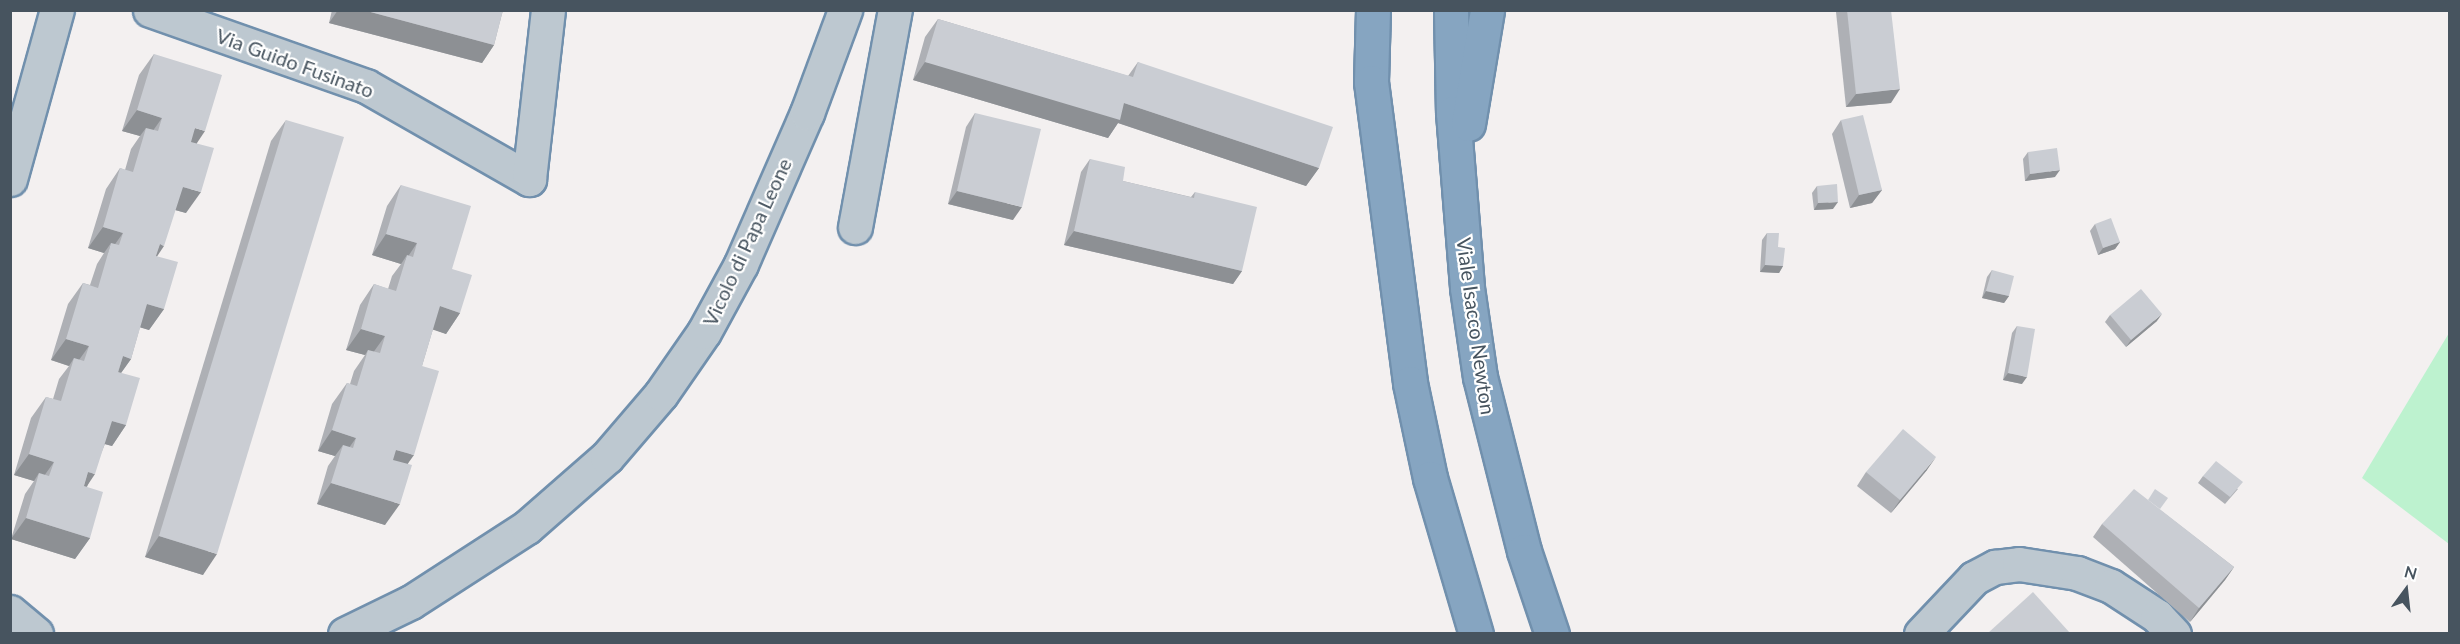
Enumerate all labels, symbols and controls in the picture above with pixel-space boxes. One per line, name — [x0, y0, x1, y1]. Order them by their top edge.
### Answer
street label: Via Guido Fusinato — [213, 23, 377, 103]
street label: Vicolo di Papa Leone — [698, 154, 796, 330]
street label: Viale Isacco Newton — [1452, 236, 1500, 416]
north arrow — [2376, 560, 2436, 620]
text: N — [2402, 561, 2419, 583]

